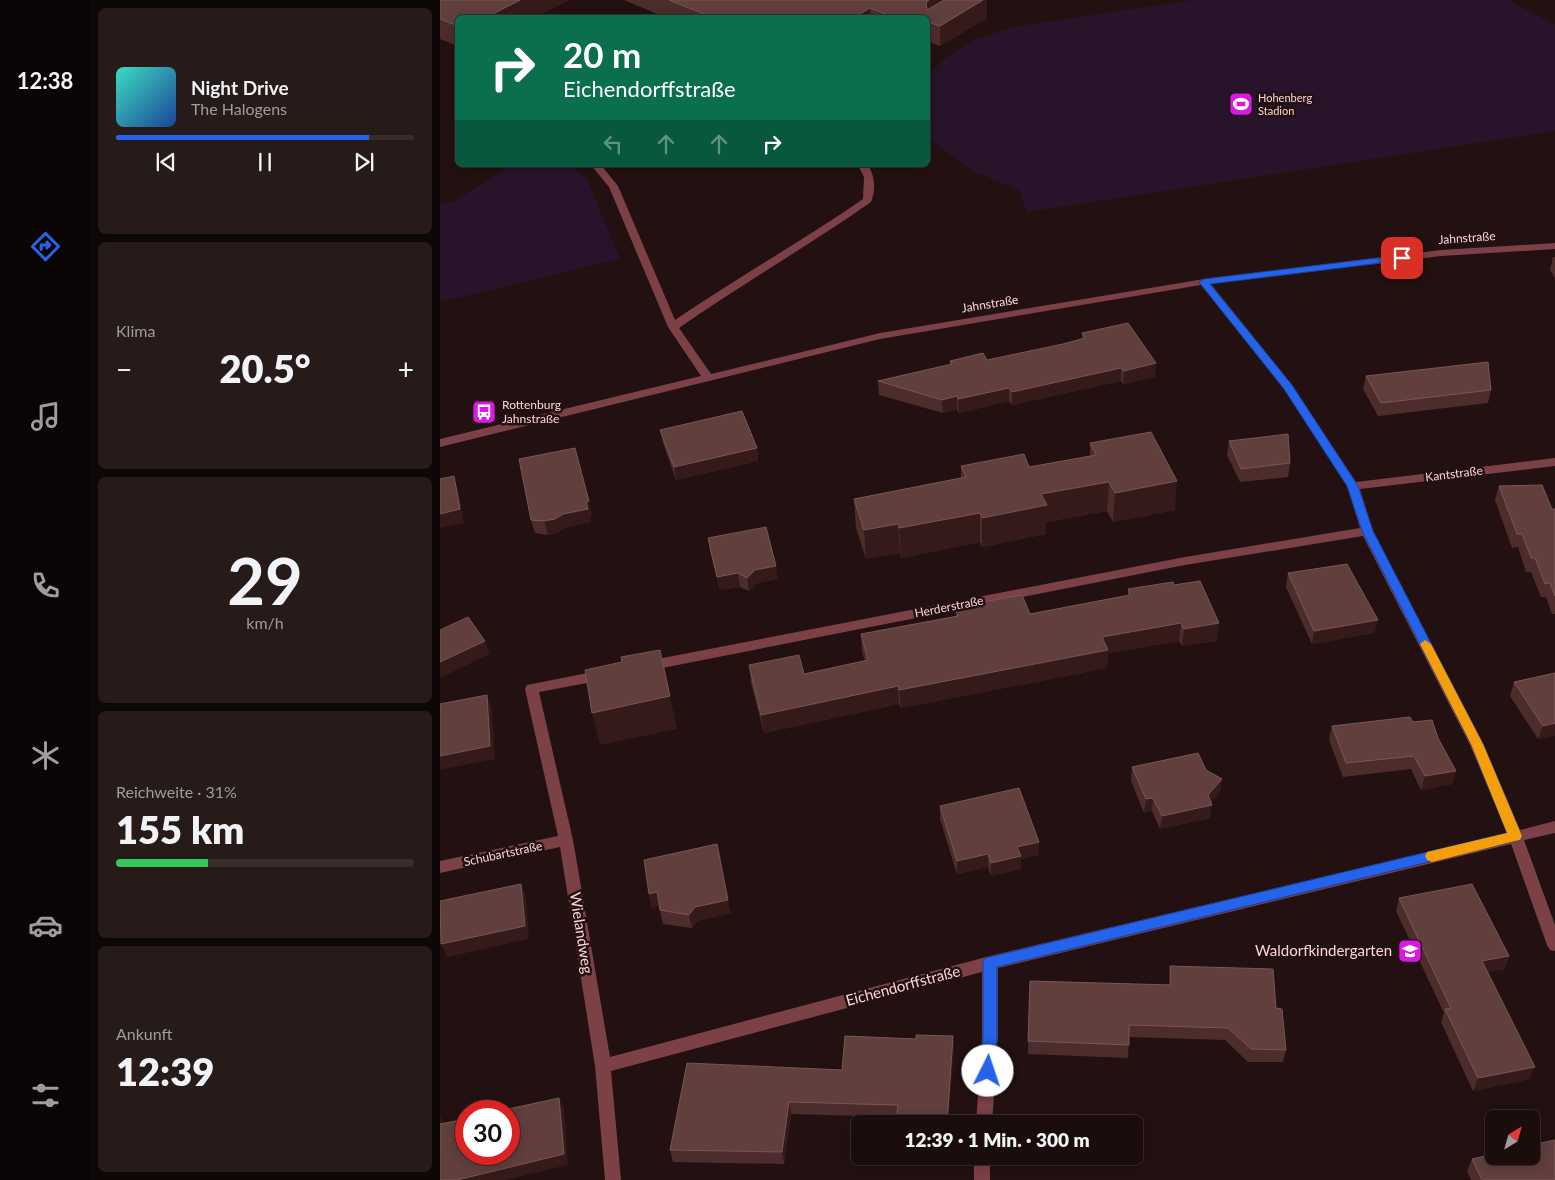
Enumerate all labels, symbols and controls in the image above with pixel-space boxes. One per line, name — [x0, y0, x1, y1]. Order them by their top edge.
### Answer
text: 20 m — [563, 33, 641, 75]
icon: right — [480, 35, 545, 100]
text: 12:38 — [17, 67, 73, 94]
text: Eichendorffstraße — [563, 75, 736, 102]
text: Night Drive — [191, 76, 289, 99]
sports icon: Hohenberg Stadion — [1228, 91, 1254, 117]
place label: Hohenberg Stadion — [1258, 91, 1312, 117]
text: The Halogens — [191, 99, 287, 118]
icon: left — [599, 130, 627, 158]
icon: ahead — [652, 130, 680, 158]
icon: ahead — [705, 130, 733, 158]
icon: right — [758, 130, 786, 158]
icon: previous — [152, 148, 180, 176]
icon: pause — [251, 148, 279, 176]
icon: next — [350, 148, 378, 176]
street label: Jahnstraße — [1438, 228, 1496, 247]
icon: directions — [28, 229, 63, 264]
pin — [1381, 237, 1423, 279]
icon: arrive — [1388, 244, 1416, 272]
street label: Jahnstraße — [960, 292, 1019, 315]
text: Klima — [116, 321, 155, 340]
text: 20.5° — [219, 345, 311, 391]
text: − — [116, 352, 132, 386]
text: + — [398, 352, 414, 386]
place label: Rottenburg Jahnstraße — [502, 397, 561, 426]
icon: music — [28, 399, 63, 434]
bus stop icon: Rottenburg Jahnstraße — [471, 399, 497, 425]
street label: Kantstraße — [1424, 463, 1484, 484]
text: 29 — [227, 541, 303, 619]
icon: phone — [28, 568, 63, 603]
street label: Herderstraße — [913, 592, 985, 621]
text: km/h — [246, 613, 284, 632]
icon: climate — [28, 738, 63, 773]
text: Reichweite · 31% — [116, 782, 237, 801]
text: 155 km — [116, 806, 244, 852]
street label: Schubartstraße — [462, 838, 544, 869]
street label: Wielandweg — [567, 891, 597, 975]
icon: car — [28, 908, 63, 943]
school or university icon: Waldorfkindergarten — [1397, 938, 1423, 964]
place label: Waldorfkindergarten — [1255, 941, 1392, 959]
street label: Eichendorffstraße — [844, 961, 962, 1009]
text: Ankunft — [116, 1024, 173, 1043]
position arrow — [961, 1044, 1013, 1096]
text: 12:39 — [116, 1048, 214, 1094]
icon: filters — [28, 1078, 63, 1113]
speed limit sign: 30 — [455, 1100, 520, 1165]
north arrow — [1485, 1110, 1540, 1165]
map controls — [1485, 1110, 1540, 1165]
text: 12:39 · 1 Min. · 300 m — [904, 1128, 1090, 1151]

